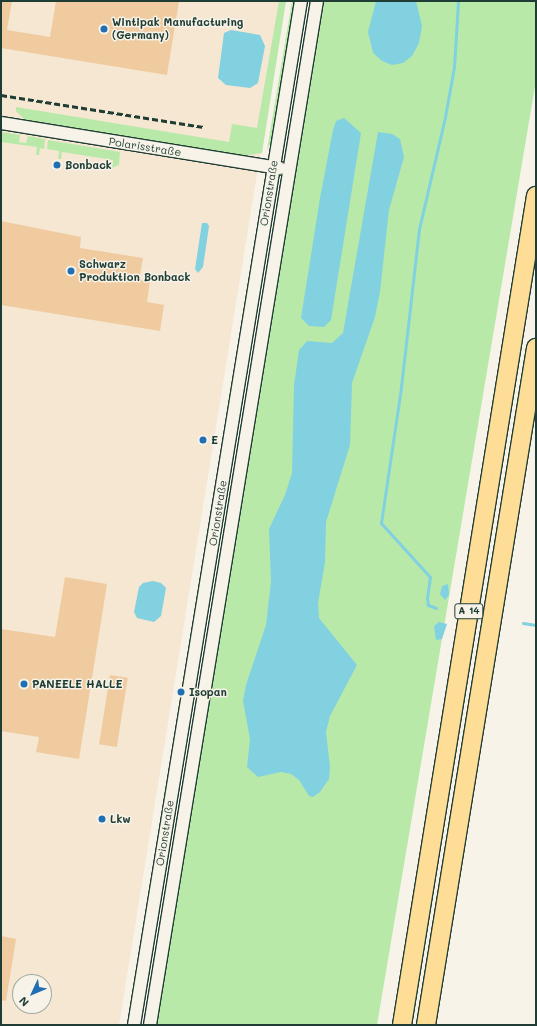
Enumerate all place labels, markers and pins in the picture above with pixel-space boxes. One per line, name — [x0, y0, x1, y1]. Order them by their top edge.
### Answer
place label: Wintipak Manufacturing (Germany) — [112, 16, 243, 42]
marker: Wintipak Manufacturing (Germany) — [99, 24, 109, 34]
place label: Bonback — [65, 158, 112, 172]
marker: Bonback — [52, 160, 62, 170]
place label: Schwarz Produktion Bonback — [79, 258, 190, 284]
marker: Schwarz Produktion Bonback — [66, 266, 76, 276]
place label: E — [211, 433, 218, 447]
marker: E — [198, 435, 208, 445]
place label: PANEELE HALLE — [32, 677, 122, 691]
marker: PANEELE HALLE — [19, 679, 29, 689]
place label: Isopan — [189, 685, 227, 699]
marker: Isopan — [176, 687, 186, 697]
place label: Lkw — [110, 812, 131, 826]
marker: Lkw — [97, 814, 107, 824]

